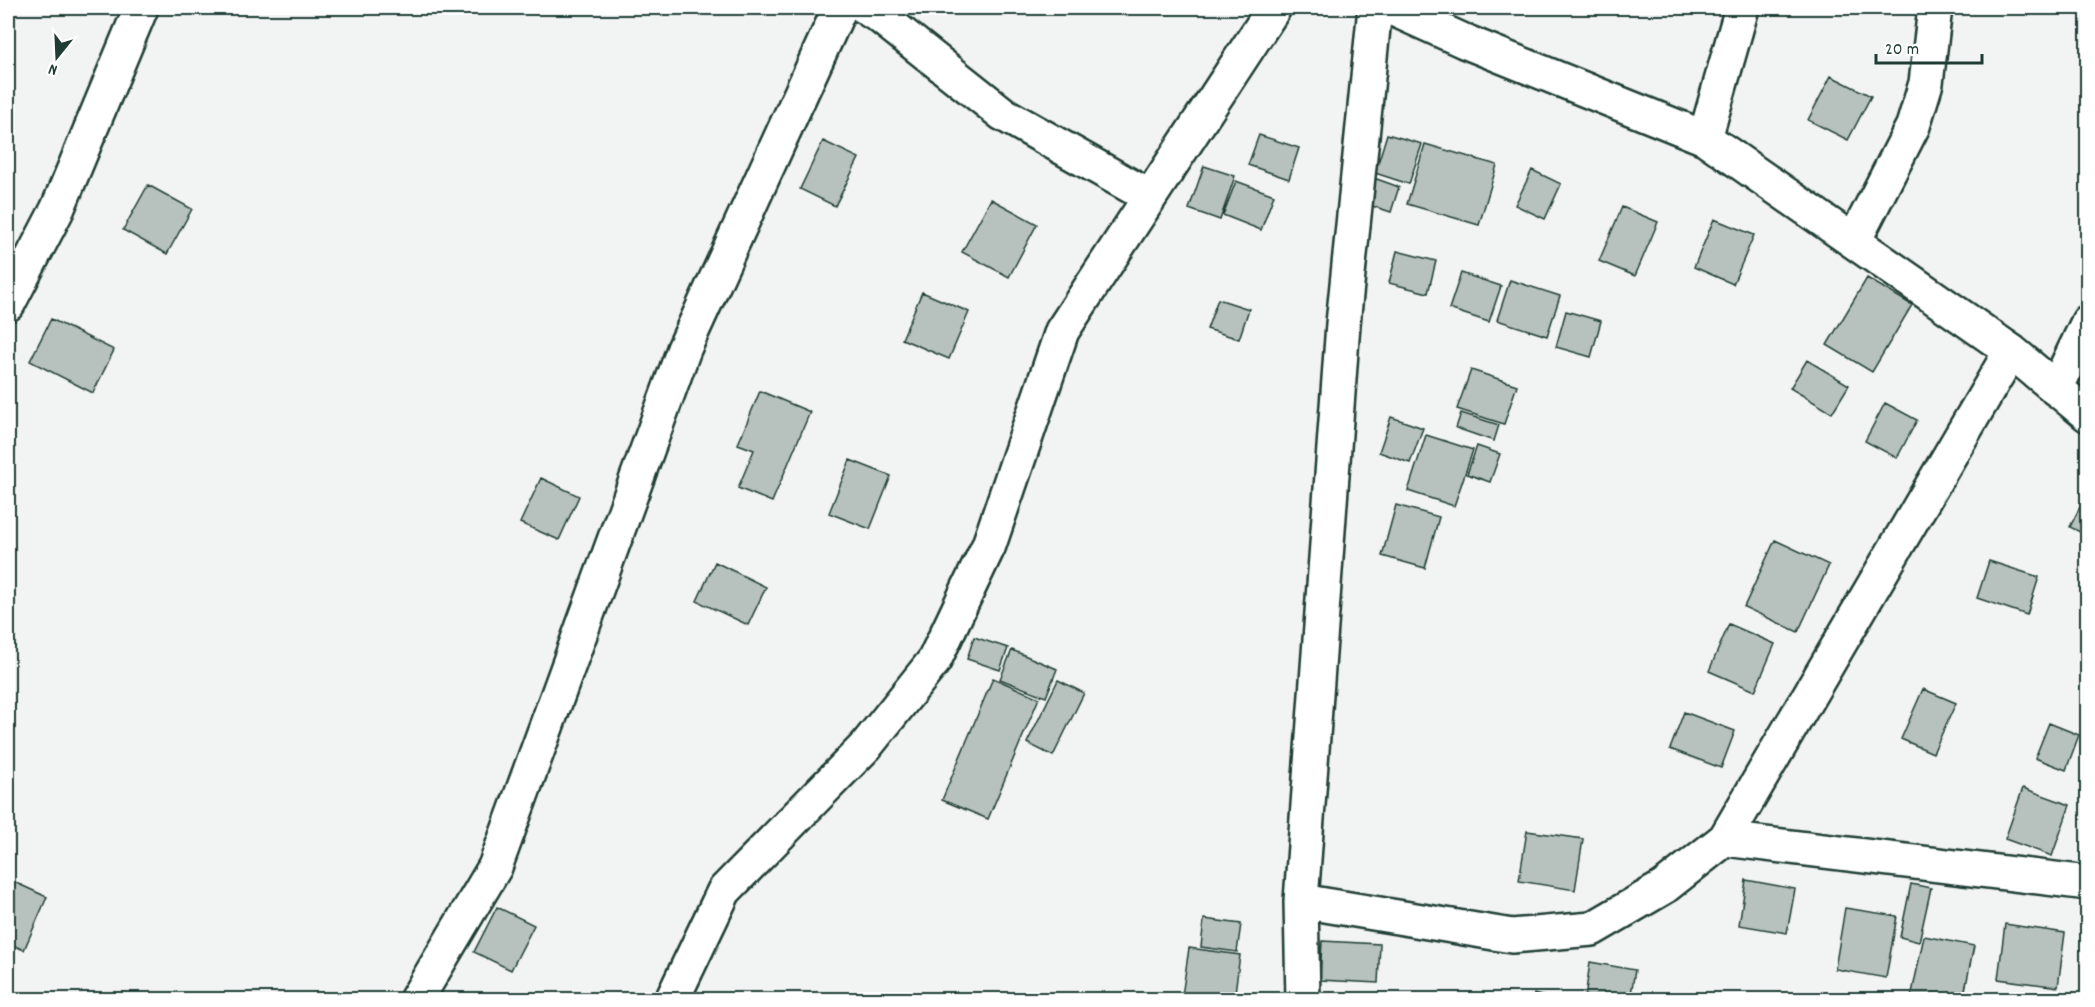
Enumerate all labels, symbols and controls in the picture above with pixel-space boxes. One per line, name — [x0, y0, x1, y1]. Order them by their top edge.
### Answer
north arrow — [27, 27, 87, 87]
scale bar — [1876, 27, 1982, 65]
text: 20 m — [1885, 38, 1919, 63]
text: N — [46, 57, 60, 81]

